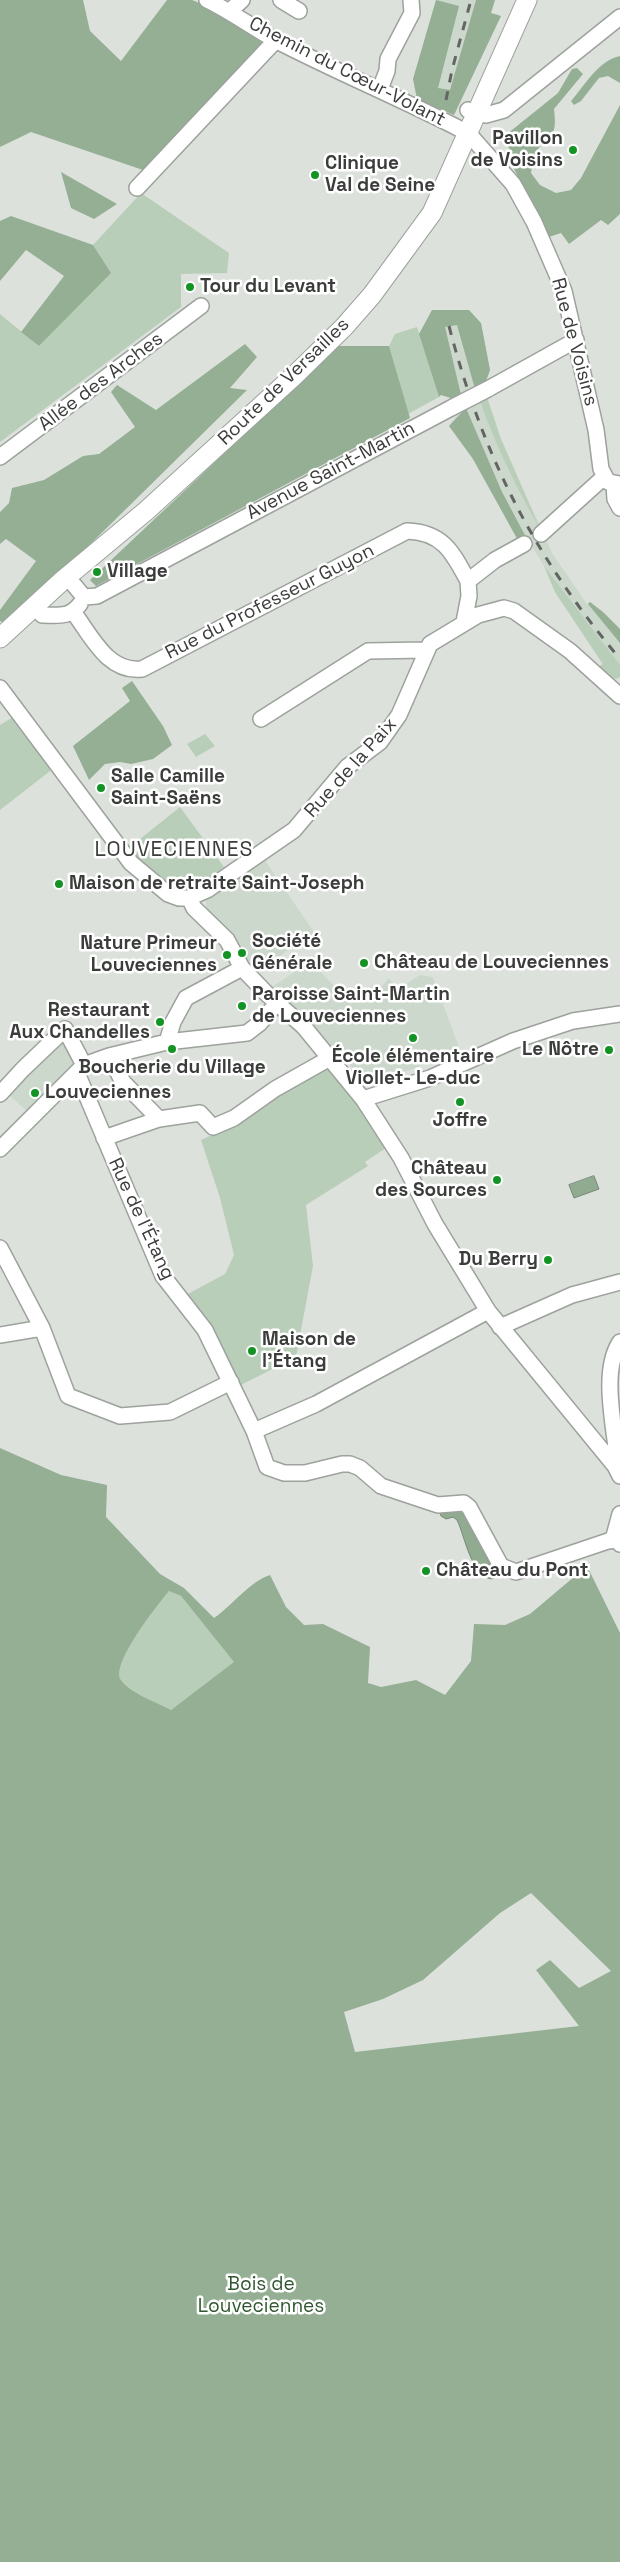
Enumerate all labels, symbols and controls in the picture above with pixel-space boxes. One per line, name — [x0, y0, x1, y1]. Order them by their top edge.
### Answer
street label: Chemin du Cœur-Volant — [245, 12, 449, 132]
place label: Pavillon de Voisins — [471, 128, 563, 172]
marker: Pavillon de Voisins — [567, 144, 579, 156]
place label: Clinique Val de Seine — [325, 153, 435, 197]
marker: Clinique Val de Seine — [309, 169, 321, 181]
street label: Rue de Voisins — [546, 275, 602, 409]
place label: Tour du Levant — [200, 276, 336, 298]
marker: Tour du Levant — [184, 281, 196, 293]
street label: Route de Versailles — [214, 313, 354, 451]
street label: Allée des Arches — [34, 328, 168, 436]
street label: Avenue Saint-Martin — [243, 417, 419, 525]
street label: Rue du Professeur Guyon — [162, 539, 378, 665]
place label: Village — [107, 561, 168, 583]
marker: Village — [91, 566, 103, 578]
street label: Rue de la Paix — [300, 713, 402, 823]
place label: Salle Camille Saint-Saëns — [111, 766, 225, 810]
marker: Salle Camille Saint-Saëns — [95, 782, 107, 794]
district label: LOUVECIENNES — [93, 837, 255, 863]
place label: Maison de retraite Saint-Joseph — [69, 873, 364, 895]
marker: Maison de retraite Saint-Joseph — [53, 878, 65, 890]
place label: Société Générale — [252, 931, 333, 975]
place label: Nature Primeur Louveciennes — [80, 933, 217, 977]
marker: Société Générale — [236, 947, 248, 959]
marker: Nature Primeur Louveciennes — [221, 949, 233, 961]
place label: Château de Louveciennes — [374, 952, 609, 974]
marker: Château de Louveciennes — [358, 957, 370, 969]
place label: Paroisse Saint-Martin de Louveciennes — [252, 984, 450, 1028]
place label: Restaurant Aux Chandelles — [9, 1000, 150, 1044]
marker: Paroisse Saint-Martin de Louveciennes — [236, 1000, 248, 1012]
marker: Restaurant Aux Chandelles — [154, 1016, 166, 1028]
marker: École élémentaire Viollet- Le-duc — [407, 1032, 419, 1044]
place label: Le Nôtre — [522, 1039, 599, 1061]
marker: Boucherie du Village — [166, 1043, 178, 1055]
marker: Le Nôtre — [603, 1044, 615, 1056]
place label: École élémentaire Viollet- Le-duc — [332, 1046, 494, 1090]
place label: Boucherie du Village — [78, 1057, 266, 1079]
place label: Louveciennes — [45, 1082, 171, 1104]
marker: Louveciennes — [29, 1087, 41, 1099]
marker: Joffre — [454, 1096, 466, 1108]
place label: Joffre — [433, 1110, 487, 1132]
street label: Rue de l'Étang — [103, 1155, 179, 1283]
place label: Château des Sources — [375, 1158, 487, 1202]
marker: Château des Sources — [491, 1174, 503, 1186]
place label: Du Berry — [458, 1249, 538, 1271]
marker: Du Berry — [542, 1254, 554, 1266]
place label: Maison de l'Étang — [262, 1329, 356, 1373]
marker: Maison de l'Étang — [246, 1345, 258, 1357]
place label: Château du Pont — [436, 1560, 588, 1582]
marker: Château du Pont — [420, 1565, 432, 1577]
park label: Bois de Louveciennes — [198, 2274, 324, 2318]

